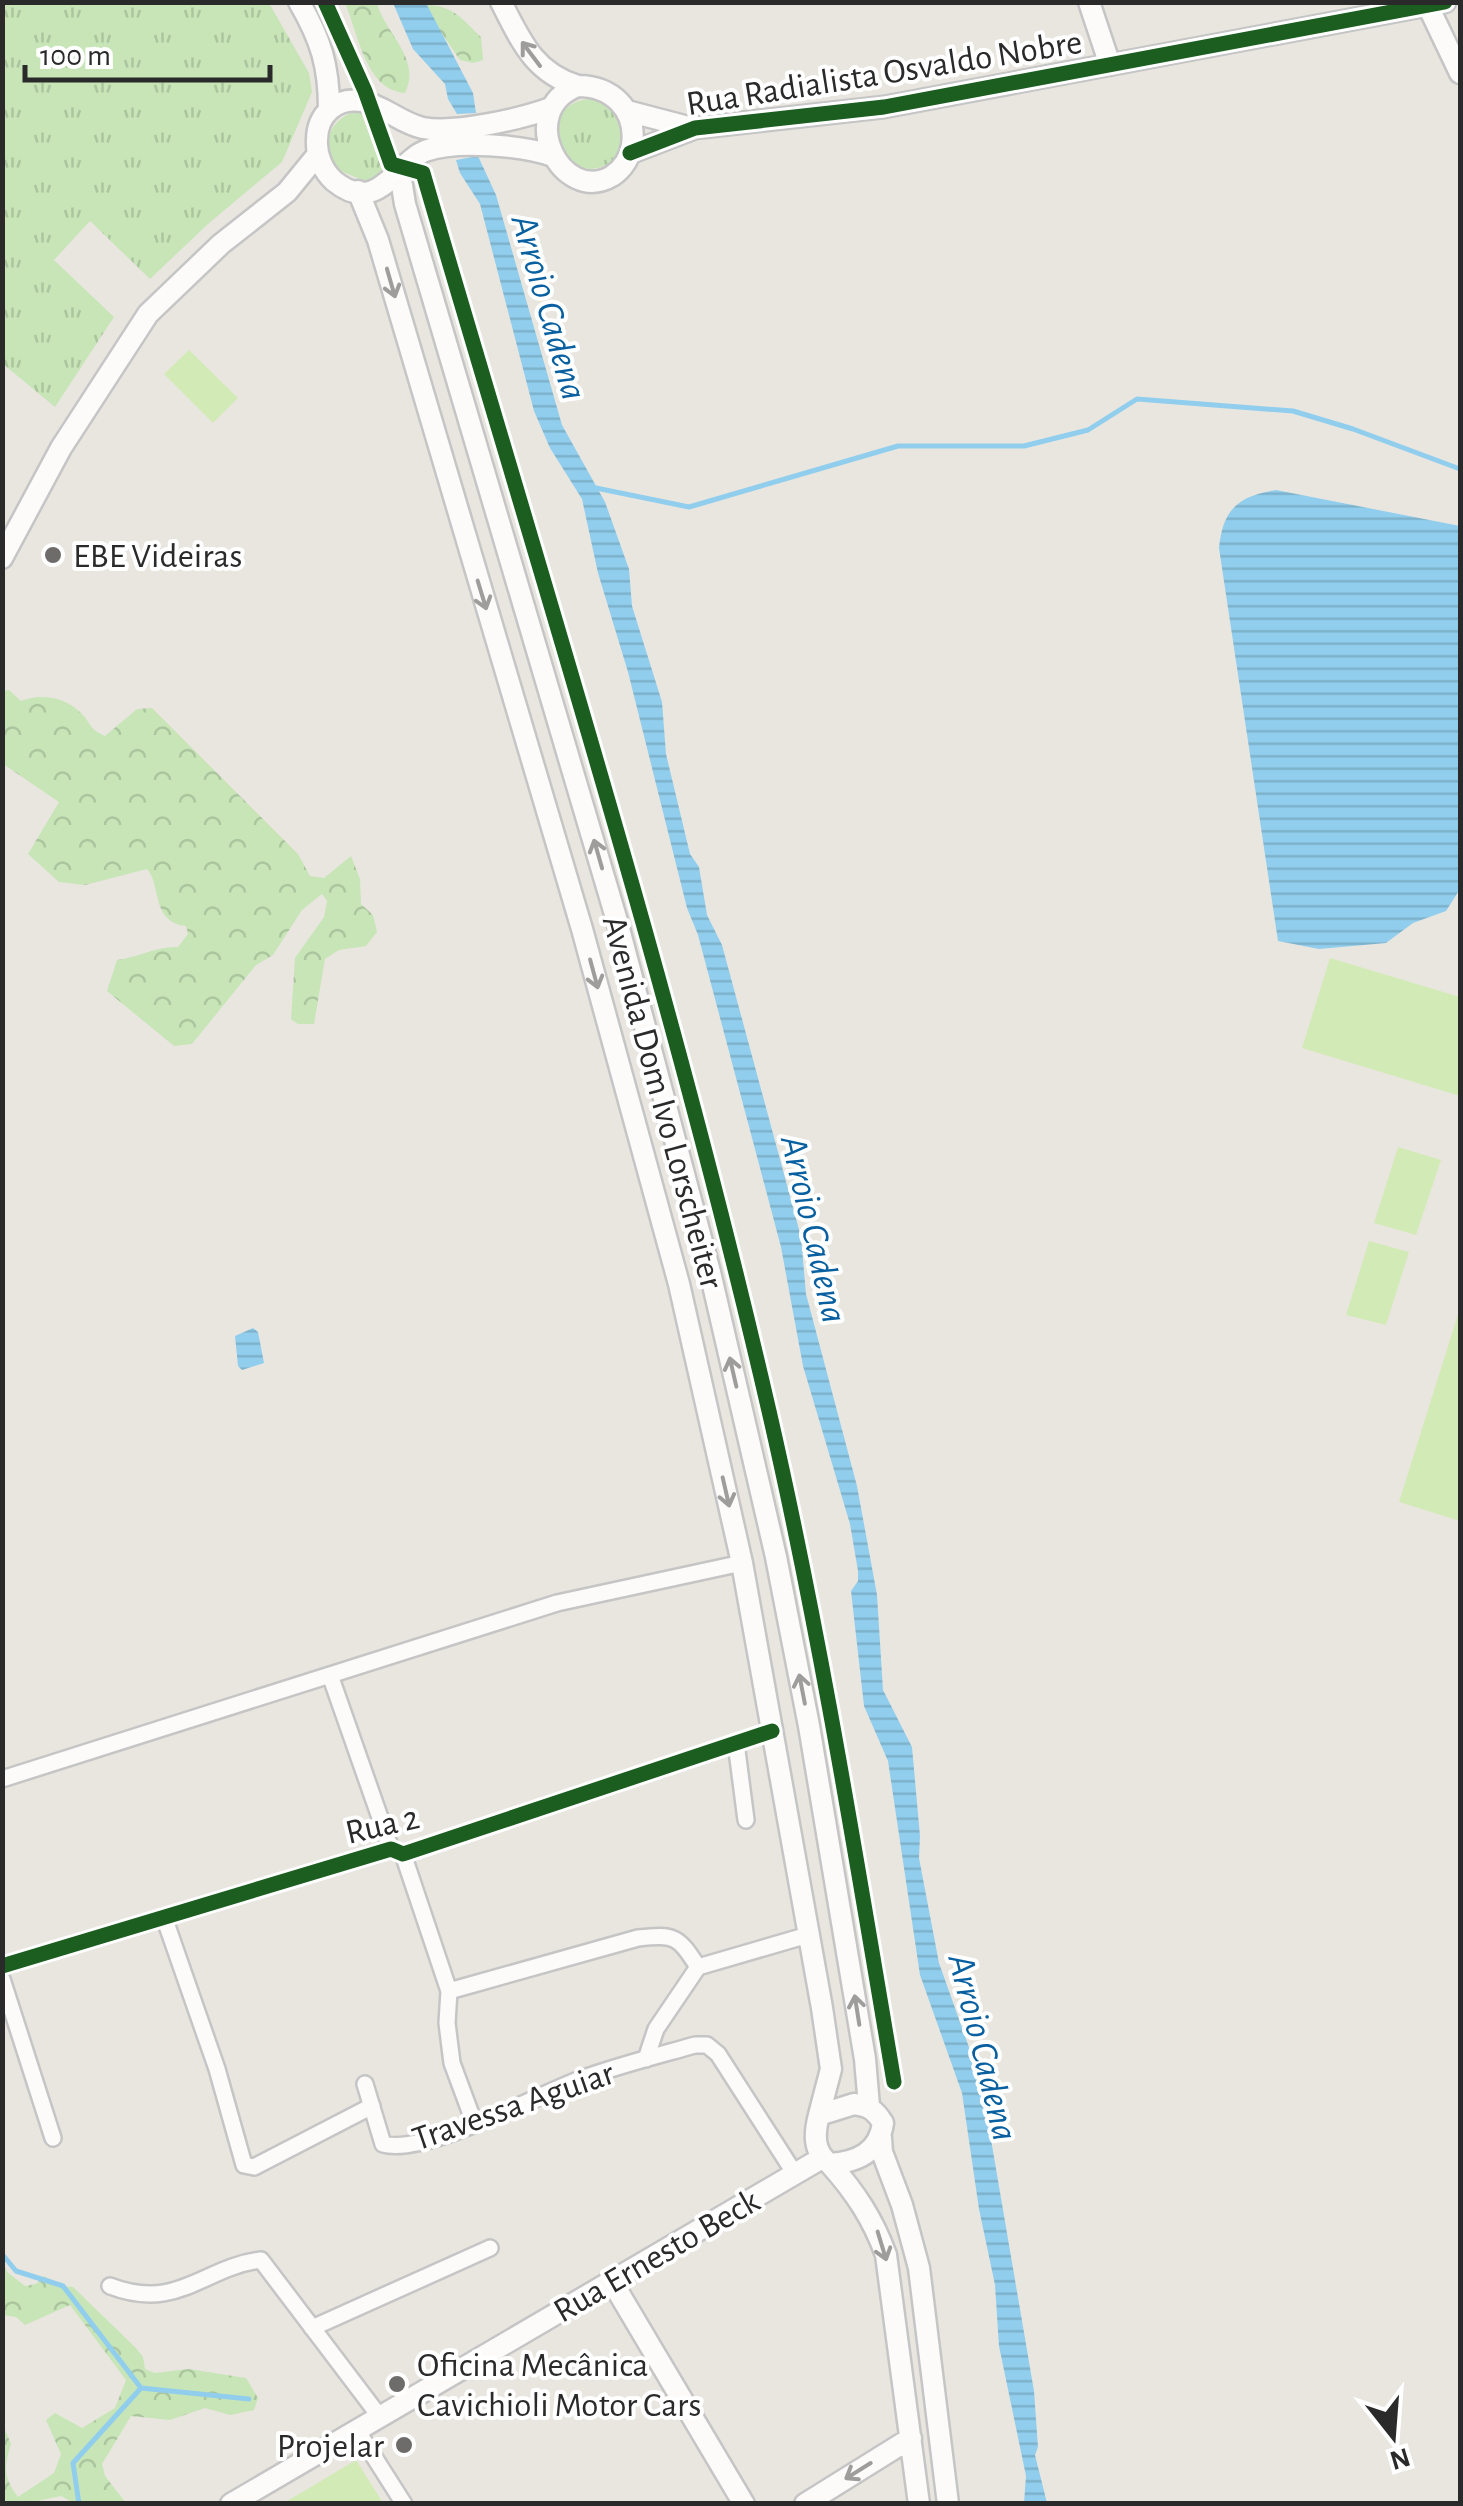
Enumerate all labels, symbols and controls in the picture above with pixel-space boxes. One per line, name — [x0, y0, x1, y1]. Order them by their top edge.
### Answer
scale bar — [25, 20, 270, 82]
street label: Rua Radialista Osvaldo Nobre — [684, 25, 1085, 122]
text: 100 m — [40, 41, 111, 71]
one-way arrow — [520, 41, 541, 68]
water label: Arroio Cadena — [503, 210, 593, 405]
one-way arrow — [382, 267, 401, 298]
place label: EBE Videiras — [73, 539, 242, 574]
marker: EBE Videiras — [42, 544, 64, 566]
one-way arrow — [474, 579, 492, 610]
one-way arrow — [588, 839, 606, 871]
street label: Avenida Dom Ivo Lorscheiter — [596, 912, 729, 1294]
one-way arrow — [586, 958, 604, 989]
water label: Arroio Cadena — [773, 1131, 853, 1327]
one-way arrow — [723, 1357, 741, 1389]
one-way arrow — [718, 1475, 736, 1507]
one-way arrow — [792, 1674, 811, 1706]
street label: Rua 2 — [342, 1800, 423, 1851]
water label: Arroio Cadena — [940, 1949, 1024, 2145]
one-way arrow — [847, 1994, 866, 2026]
street label: Travessa Aguiar — [408, 2055, 619, 2157]
street label: Rua Ernesto Beck — [548, 2183, 766, 2329]
one-way arrow — [874, 2229, 892, 2261]
place label: Oficina Mecânica Cavichioli Motor Cars — [417, 2348, 701, 2423]
marker: Oficina Mecânica Cavichioli Motor Cars — [386, 2373, 408, 2395]
north arrow — [1343, 2386, 1443, 2486]
place label: Projelar — [277, 2429, 385, 2464]
marker: Projelar — [393, 2434, 415, 2456]
text: N — [1386, 2442, 1413, 2474]
one-way arrow — [844, 2461, 873, 2481]

